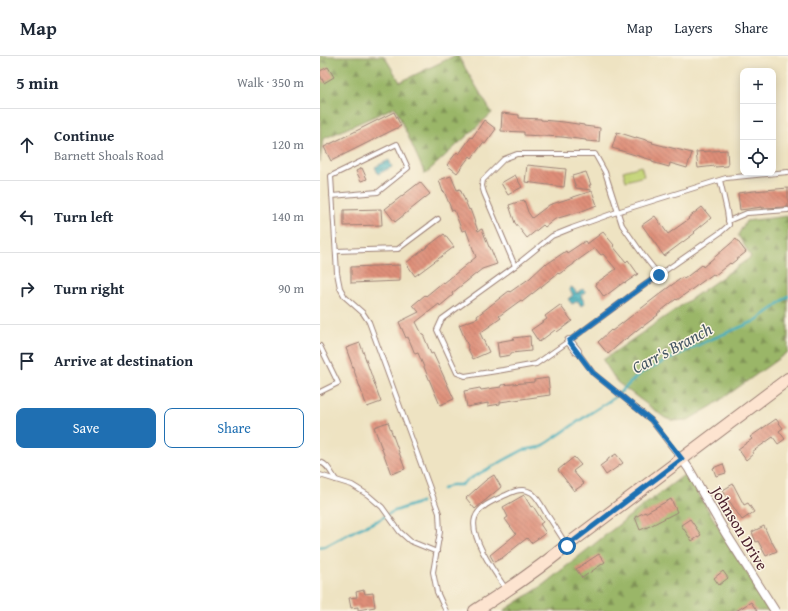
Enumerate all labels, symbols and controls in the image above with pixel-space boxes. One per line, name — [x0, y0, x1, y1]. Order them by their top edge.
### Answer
text: Map — [20, 14, 57, 42]
text: Map — [627, 18, 653, 38]
text: Layers — [675, 18, 713, 38]
text: Share — [735, 18, 768, 38]
map controls — [740, 68, 776, 176]
button: + — [740, 68, 776, 104]
text: 5 min — [16, 70, 58, 95]
text: Walk · 350 m — [237, 73, 304, 92]
button: − — [740, 104, 776, 140]
text: Continue — [54, 125, 115, 146]
icon: ahead — [16, 134, 38, 156]
text: 120 m — [272, 135, 304, 154]
button: locate — [740, 140, 776, 176]
text: Barnett Shoals Road — [54, 146, 164, 165]
icon: left — [16, 206, 38, 228]
text: Turn left — [54, 206, 113, 227]
text: 140 m — [272, 207, 304, 226]
route end — [650, 266, 668, 284]
icon: right — [16, 278, 38, 300]
text: Turn right — [54, 278, 125, 299]
text: 90 m — [278, 279, 304, 298]
water label: Carr's Branch — [627, 316, 717, 379]
icon: arrive — [16, 350, 38, 372]
text: Arrive at destination — [54, 350, 193, 371]
button: Save — [16, 408, 156, 448]
button: Share — [164, 408, 304, 448]
street label: Johnson Drive — [704, 480, 775, 575]
route start — [558, 537, 576, 555]

